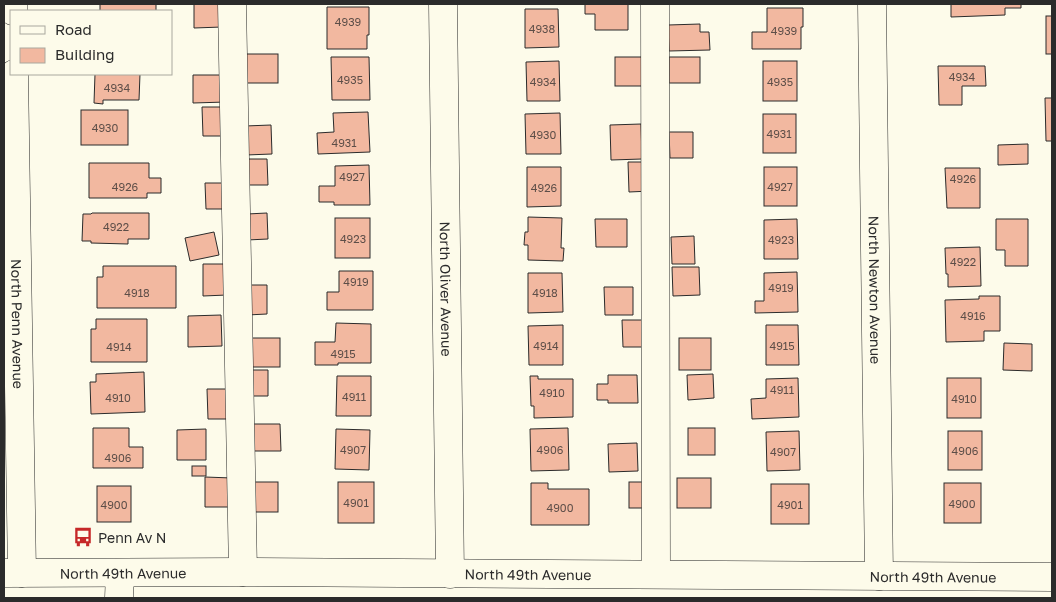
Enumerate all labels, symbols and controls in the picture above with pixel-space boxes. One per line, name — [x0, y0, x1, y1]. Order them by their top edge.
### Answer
legend — [10, 10, 172, 75]
house number: 4939 — [335, 15, 361, 28]
text: Road — [55, 20, 92, 38]
house number: 4938 — [529, 22, 556, 35]
house number: 4939 — [771, 24, 797, 37]
text: Building — [55, 45, 115, 63]
house number: 4934 — [949, 70, 976, 83]
house number: 4935 — [337, 73, 363, 86]
house number: 4934 — [530, 75, 557, 88]
house number: 4935 — [767, 75, 793, 88]
house number: 4934 — [104, 81, 131, 94]
house number: 4930 — [92, 121, 118, 134]
house number: 4931 — [766, 127, 792, 140]
house number: 4930 — [530, 128, 556, 141]
house number: 4931 — [331, 136, 357, 149]
house number: 4927 — [339, 170, 365, 183]
house number: 4926 — [950, 172, 977, 185]
house number: 4926 — [112, 180, 139, 193]
house number: 4927 — [767, 180, 793, 193]
house number: 4926 — [531, 181, 558, 194]
street label: North Newton Avenue — [866, 216, 885, 364]
house number: 4922 — [103, 220, 129, 233]
street label: North Oliver Avenue — [437, 221, 456, 357]
house number: 4923 — [340, 232, 366, 245]
house number: 4923 — [768, 233, 794, 246]
house number: 4922 — [950, 255, 976, 268]
street label: North Penn Avenue — [8, 259, 28, 389]
house number: 4919 — [343, 275, 369, 288]
house number: 4919 — [768, 281, 794, 294]
house number: 4918 — [124, 286, 150, 299]
house number: 4918 — [532, 286, 558, 299]
house number: 4916 — [960, 309, 986, 322]
house number: 4914 — [533, 339, 559, 352]
house number: 4915 — [769, 339, 795, 352]
house number: 4914 — [106, 340, 132, 353]
house number: 4915 — [330, 347, 356, 360]
house number: 4911 — [770, 383, 794, 396]
house number: 4910 — [539, 386, 565, 399]
house number: 4911 — [342, 390, 366, 403]
house number: 4910 — [105, 391, 131, 404]
house number: 4910 — [951, 392, 977, 405]
house number: 4907 — [340, 443, 366, 456]
house number: 4906 — [537, 443, 564, 456]
house number: 4906 — [952, 444, 979, 457]
house number: 4907 — [770, 445, 796, 458]
house number: 4906 — [105, 451, 132, 464]
house number: 4901 — [343, 496, 369, 509]
house number: 4900 — [948, 497, 976, 510]
house number: 4900 — [100, 498, 128, 511]
house number: 4901 — [777, 498, 803, 511]
house number: 4900 — [546, 501, 574, 514]
bus stop icon: Penn Av N — [72, 526, 94, 548]
place label: Penn Av N — [98, 529, 166, 546]
street label: North 49th Avenue — [60, 564, 186, 581]
street label: North 49th Avenue — [465, 565, 591, 583]
street label: North 49th Avenue — [870, 567, 996, 585]

